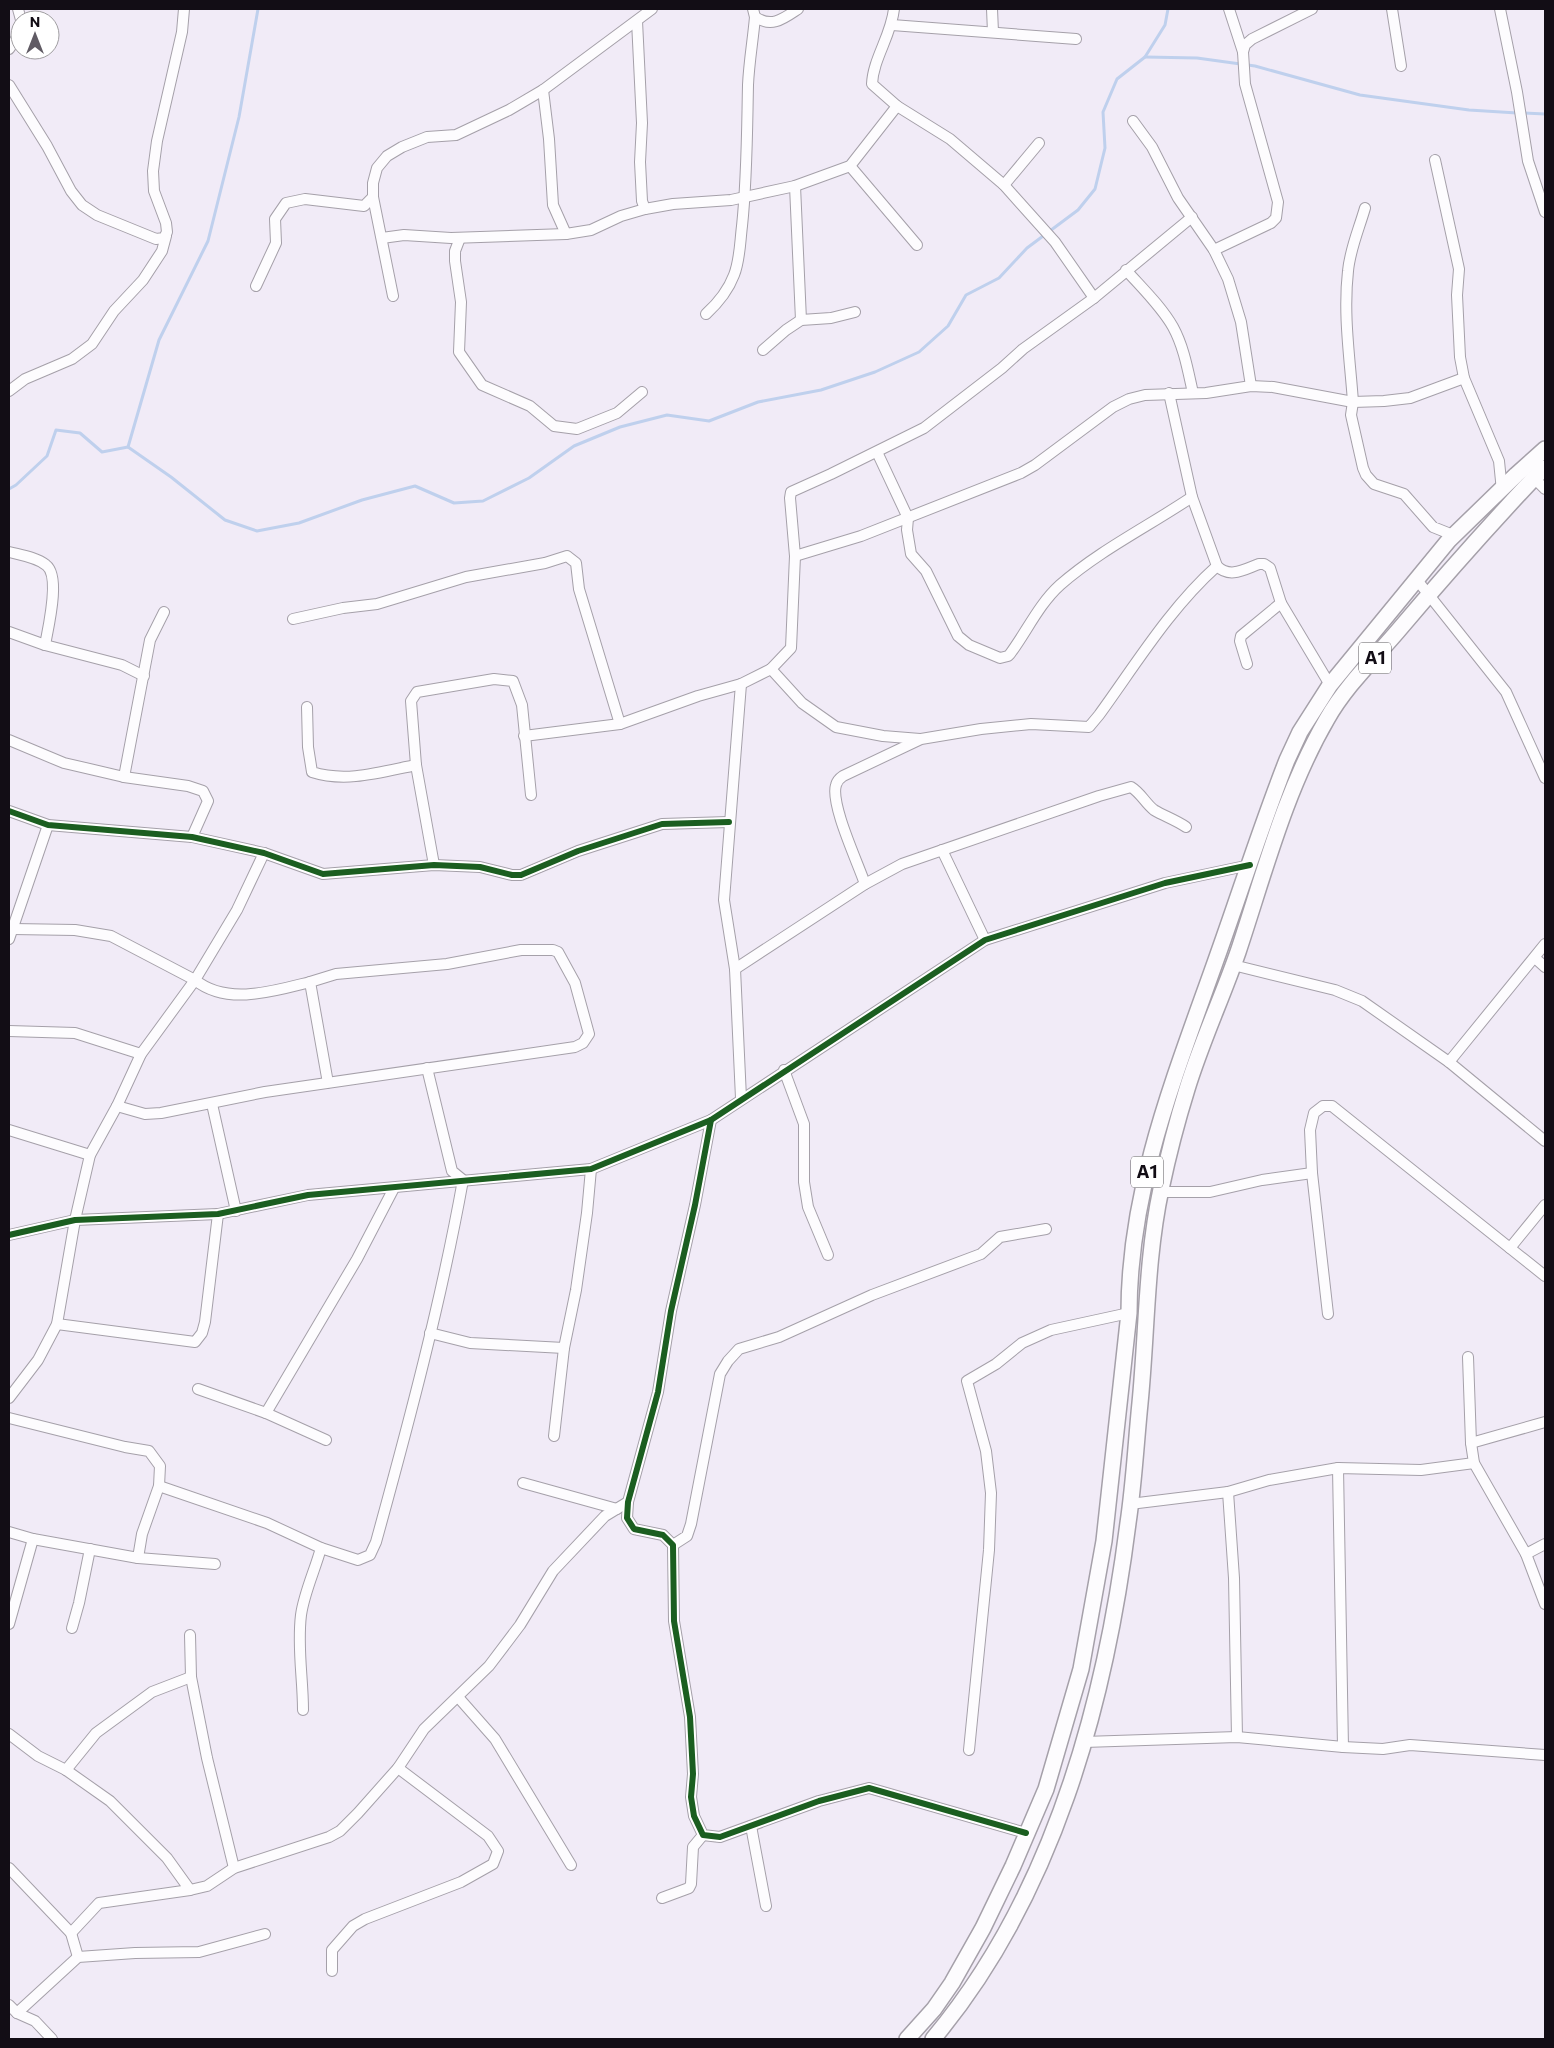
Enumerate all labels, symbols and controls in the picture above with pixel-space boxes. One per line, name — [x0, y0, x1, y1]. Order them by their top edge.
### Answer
north arrow — [10, 10, 60, 60]
text: N — [30, 13, 40, 30]
road number: A1 — [1359, 642, 1391, 674]
road number: A1 — [1131, 1156, 1163, 1188]

